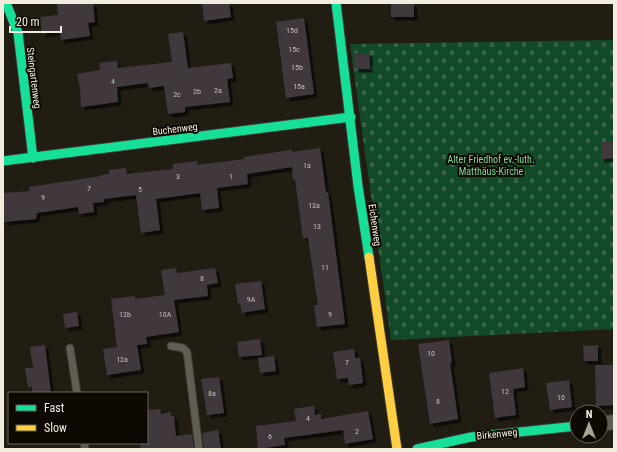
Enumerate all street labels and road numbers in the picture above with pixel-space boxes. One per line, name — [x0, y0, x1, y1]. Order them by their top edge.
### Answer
street label: Steingartenweg — [25, 47, 43, 109]
street label: Buchenweg — [152, 121, 198, 137]
street label: Eichenweg — [367, 203, 383, 247]
street label: Birkenweg — [476, 426, 518, 442]

